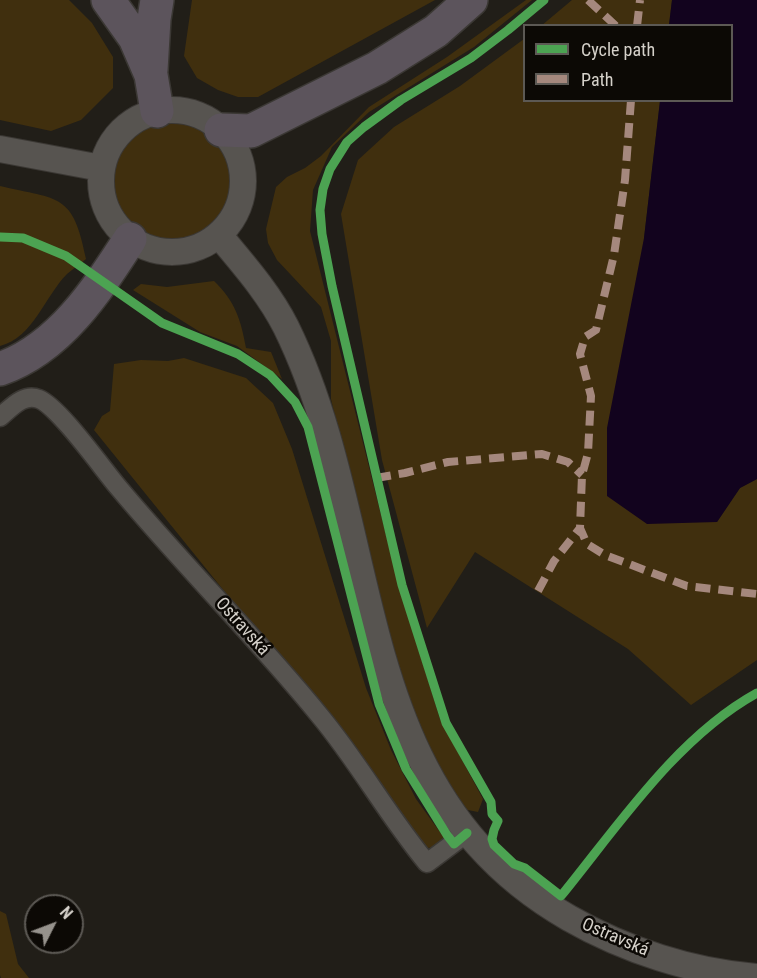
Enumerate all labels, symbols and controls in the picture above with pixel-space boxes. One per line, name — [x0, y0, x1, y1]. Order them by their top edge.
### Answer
legend — [523, 24, 733, 102]
text: Cycle path — [581, 39, 655, 60]
text: Path — [581, 69, 614, 90]
street label: Ostravská — [210, 594, 274, 660]
north arrow — [24, 894, 84, 954]
text: N — [56, 903, 77, 923]
street label: Ostravská — [578, 914, 652, 962]

